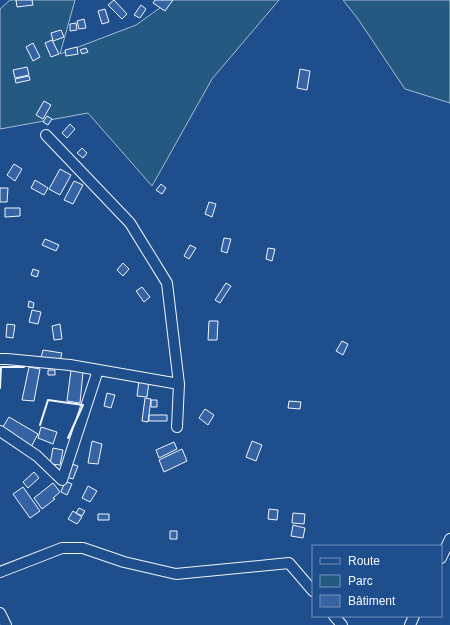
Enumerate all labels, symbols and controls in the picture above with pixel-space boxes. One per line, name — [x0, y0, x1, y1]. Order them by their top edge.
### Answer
legend — [312, 545, 442, 617]
text: Route — [348, 554, 380, 568]
text: Parc — [348, 574, 373, 588]
text: Bâtiment — [348, 594, 396, 608]

